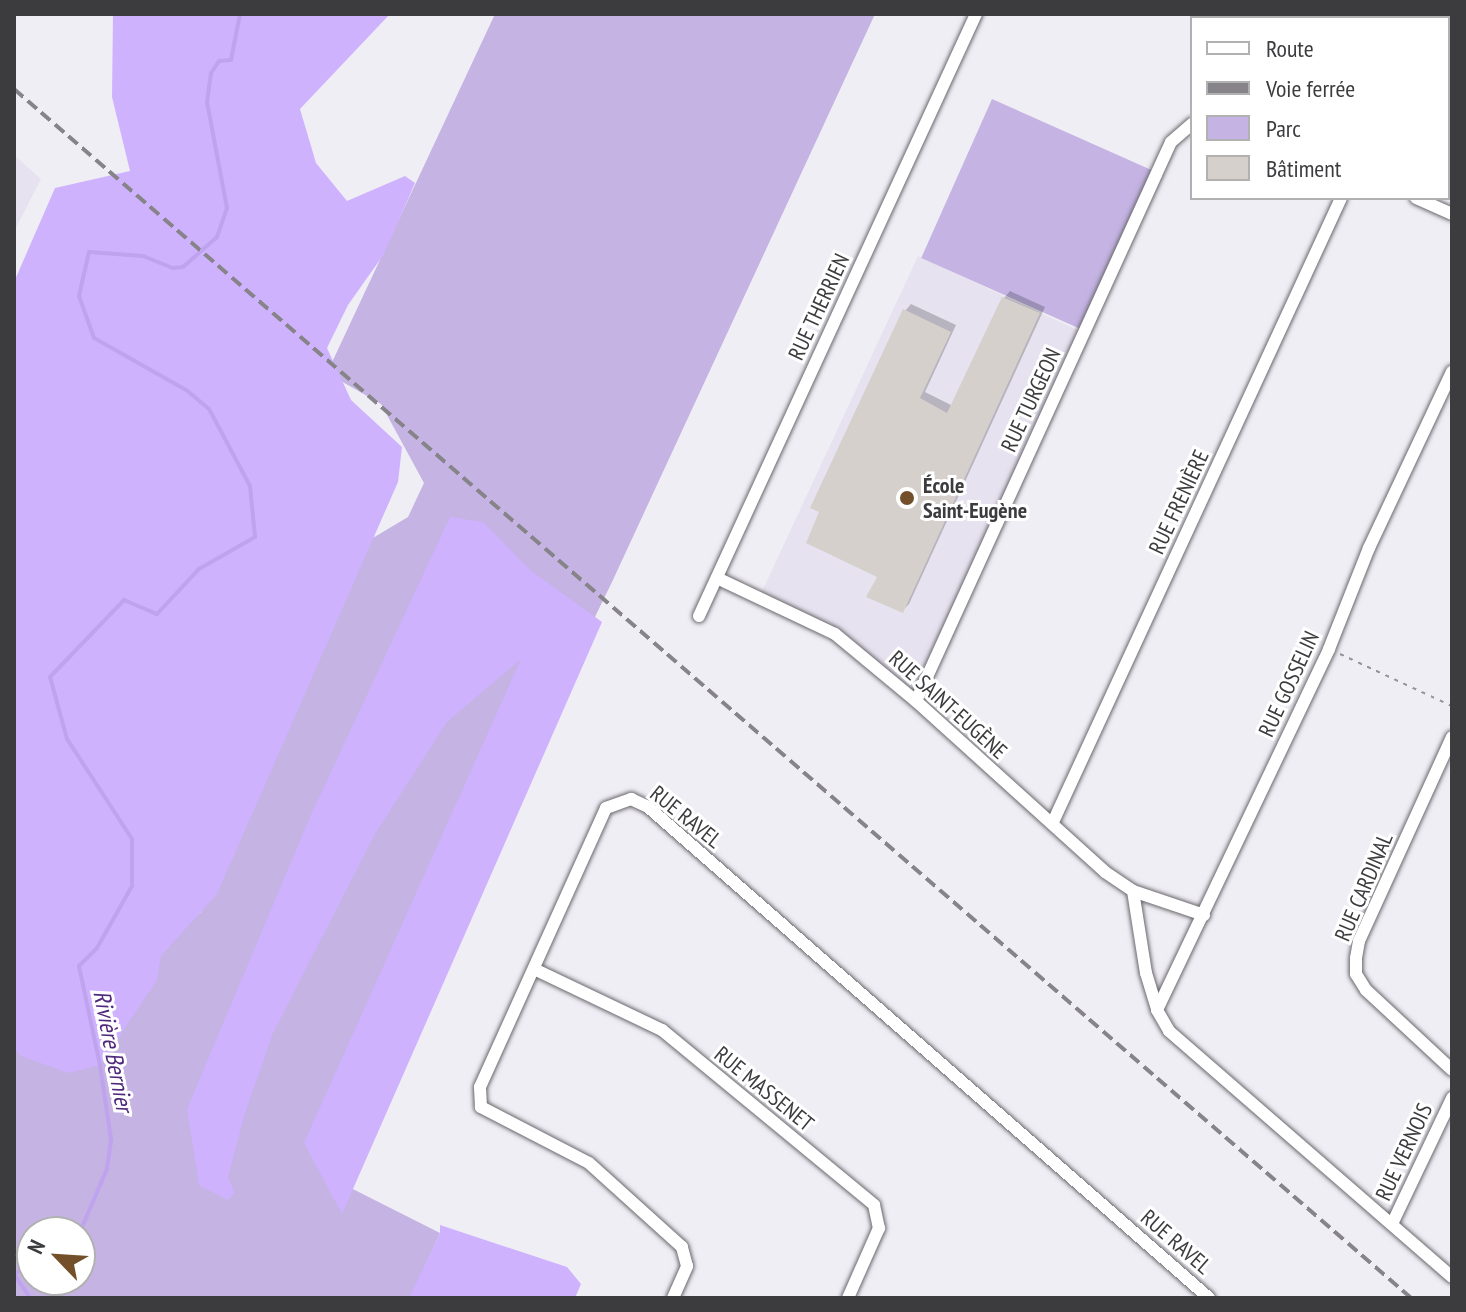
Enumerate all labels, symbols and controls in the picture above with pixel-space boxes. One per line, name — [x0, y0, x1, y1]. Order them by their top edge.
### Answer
legend — [1190, 16, 1450, 200]
text: Route — [1266, 33, 1314, 64]
text: Voie ferrée — [1266, 73, 1355, 104]
text: Parc — [1266, 113, 1301, 144]
text: Bâtiment — [1266, 153, 1341, 184]
street label: RUE THERRIEN — [783, 249, 855, 365]
street label: RUE TURGEON — [995, 344, 1067, 456]
street label: RUE FRENIÈRE — [1143, 446, 1215, 558]
place label: École Saint-Eugène — [923, 472, 1027, 524]
marker: École Saint-Eugène — [898, 489, 916, 507]
street label: RUE GOSSELIN — [1253, 627, 1325, 741]
street label: RUE SAINT-EUGÈNE — [884, 645, 1012, 765]
street label: RUE RAVEL — [645, 780, 727, 854]
street label: RUE CARDINAL — [1329, 829, 1399, 945]
water label: Rivière Bernier — [87, 988, 139, 1114]
street label: RUE MASSENET — [709, 1041, 819, 1137]
street label: RUE VERNOIS — [1370, 1099, 1438, 1205]
street label: RUE RAVEL — [1135, 1204, 1217, 1280]
north arrow — [16, 1216, 96, 1296]
text: N — [21, 1235, 51, 1258]

